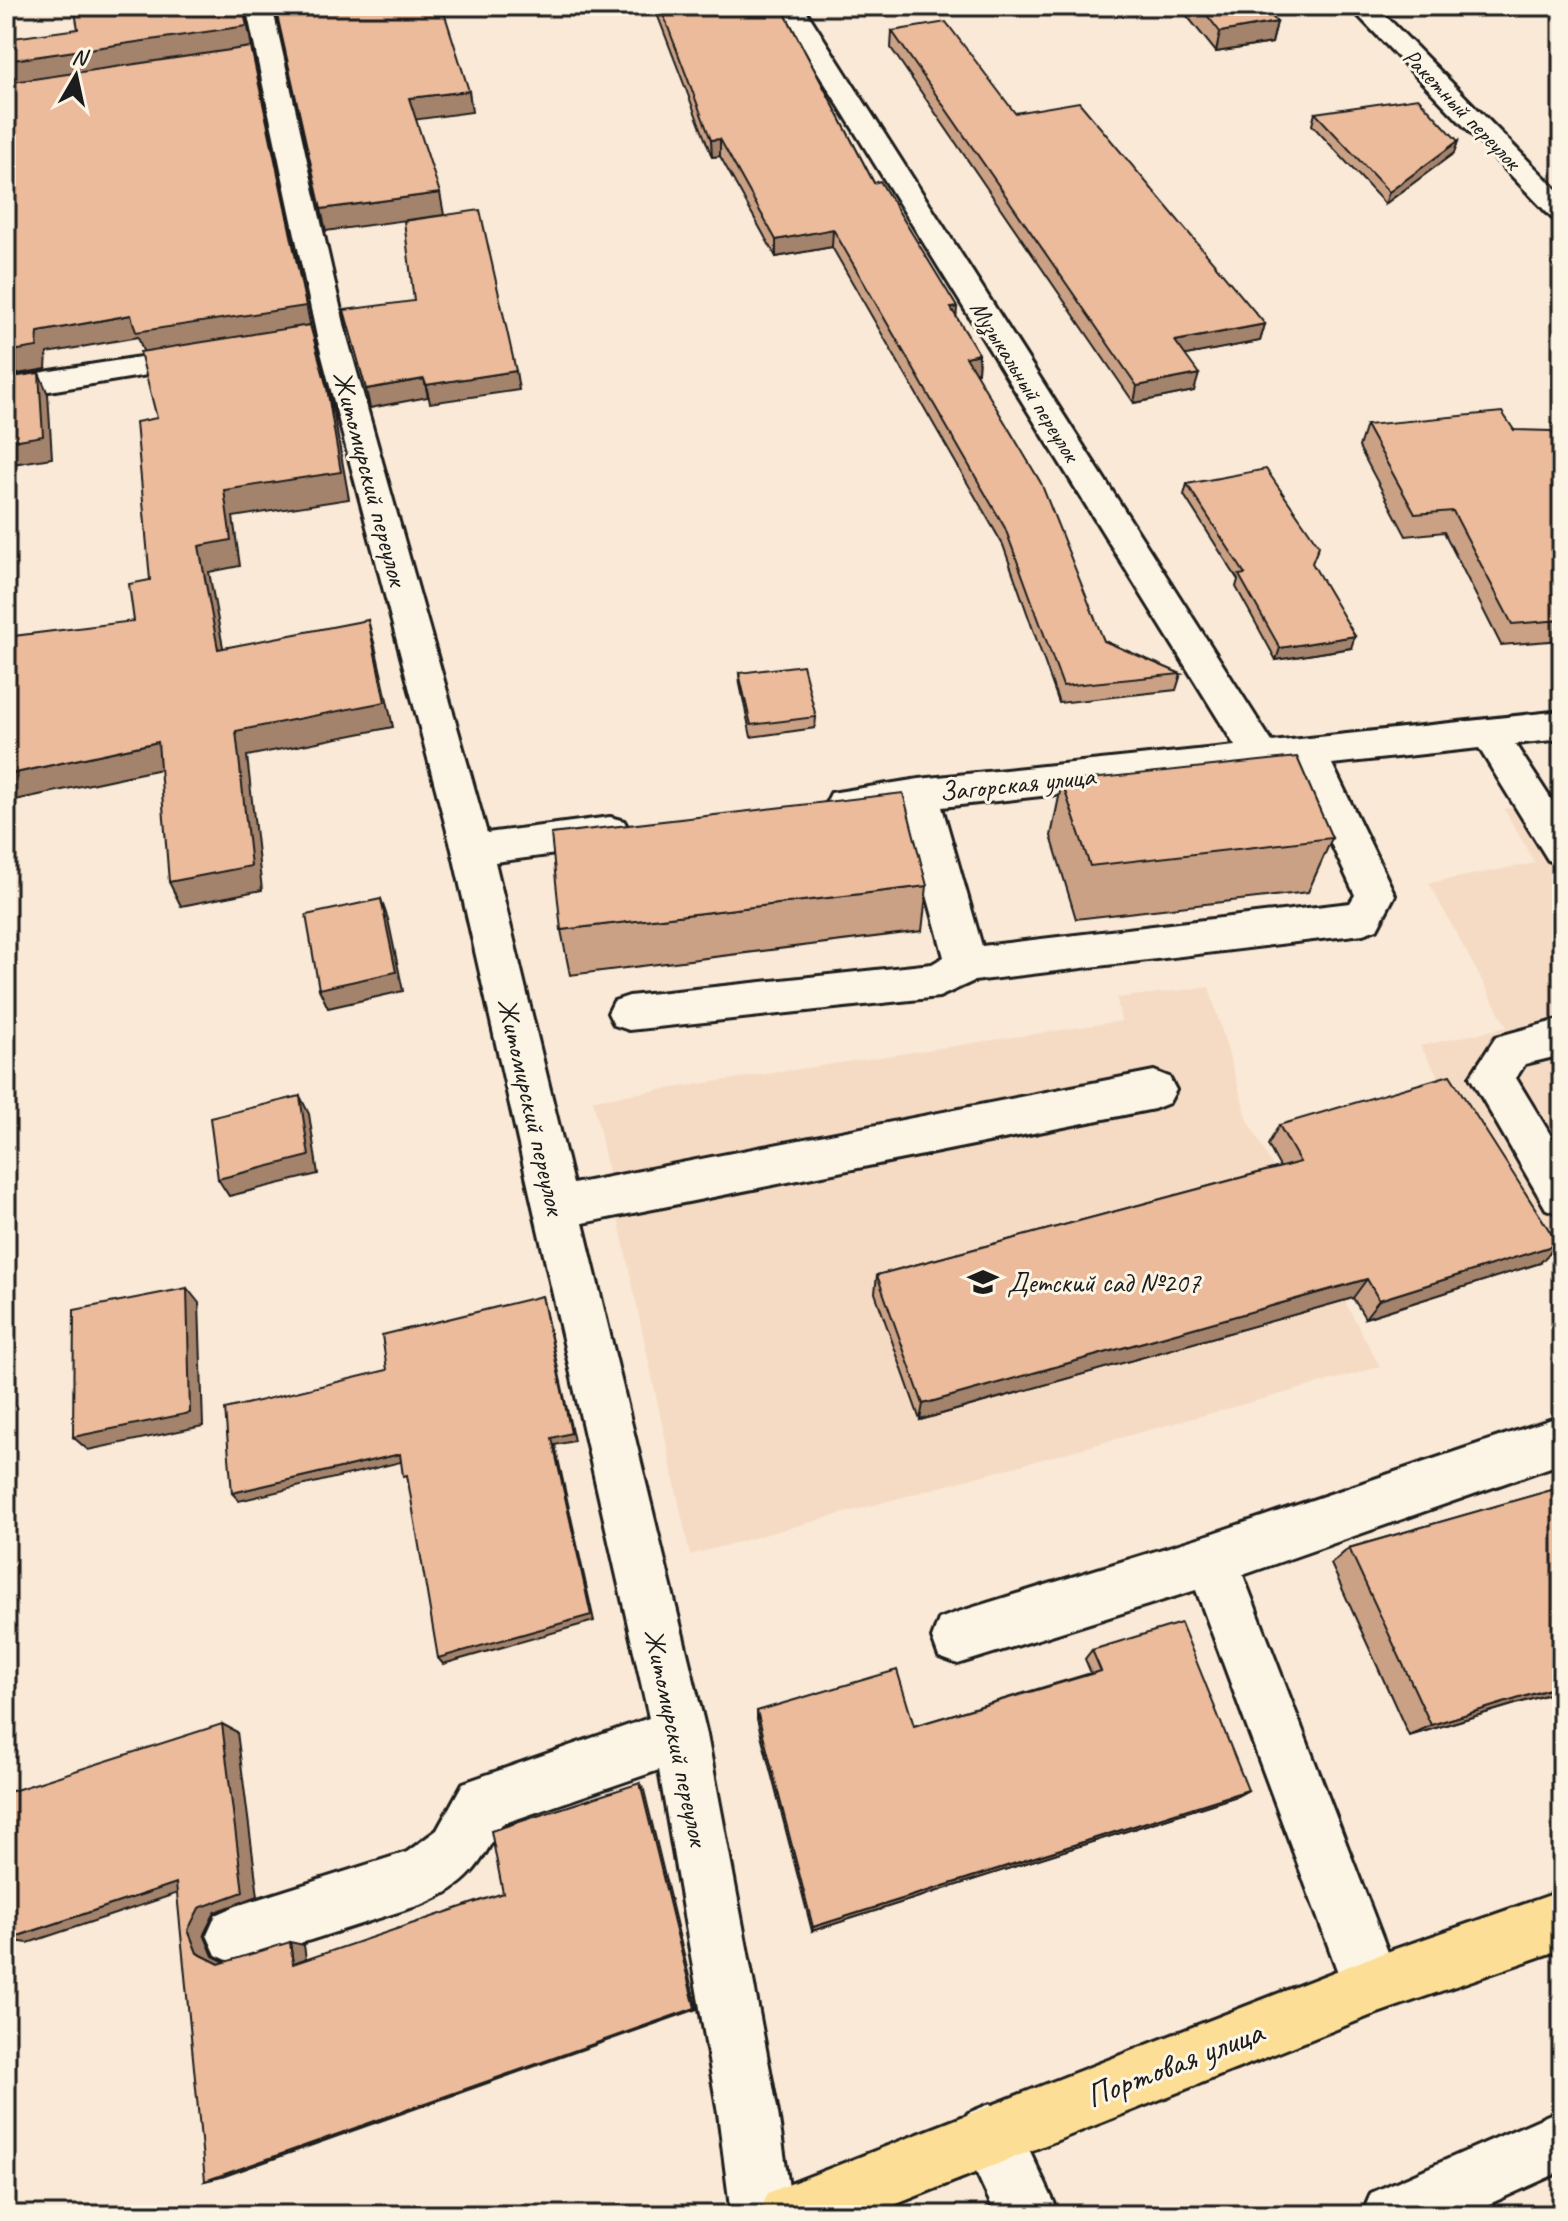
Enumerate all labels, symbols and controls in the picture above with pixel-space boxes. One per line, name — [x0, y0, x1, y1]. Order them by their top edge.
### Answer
north arrow — [36, 36, 116, 116]
text: N — [70, 42, 91, 73]
street label: Ракетный переулок — [1397, 42, 1529, 177]
street label: Музыкальный переулок — [963, 295, 1088, 469]
street label: Житомирский переулок — [325, 367, 417, 592]
street label: Загорская улица — [938, 758, 1098, 809]
street label: Житомирский переулок — [490, 994, 574, 1220]
school or university icon: Детский сад №207 — [966, 1265, 1000, 1299]
place label: Детский сад №207 — [1007, 1265, 1202, 1300]
street label: Житомирский переулок — [636, 1625, 717, 1851]
street label: Портовая улица — [1079, 2009, 1271, 2117]

